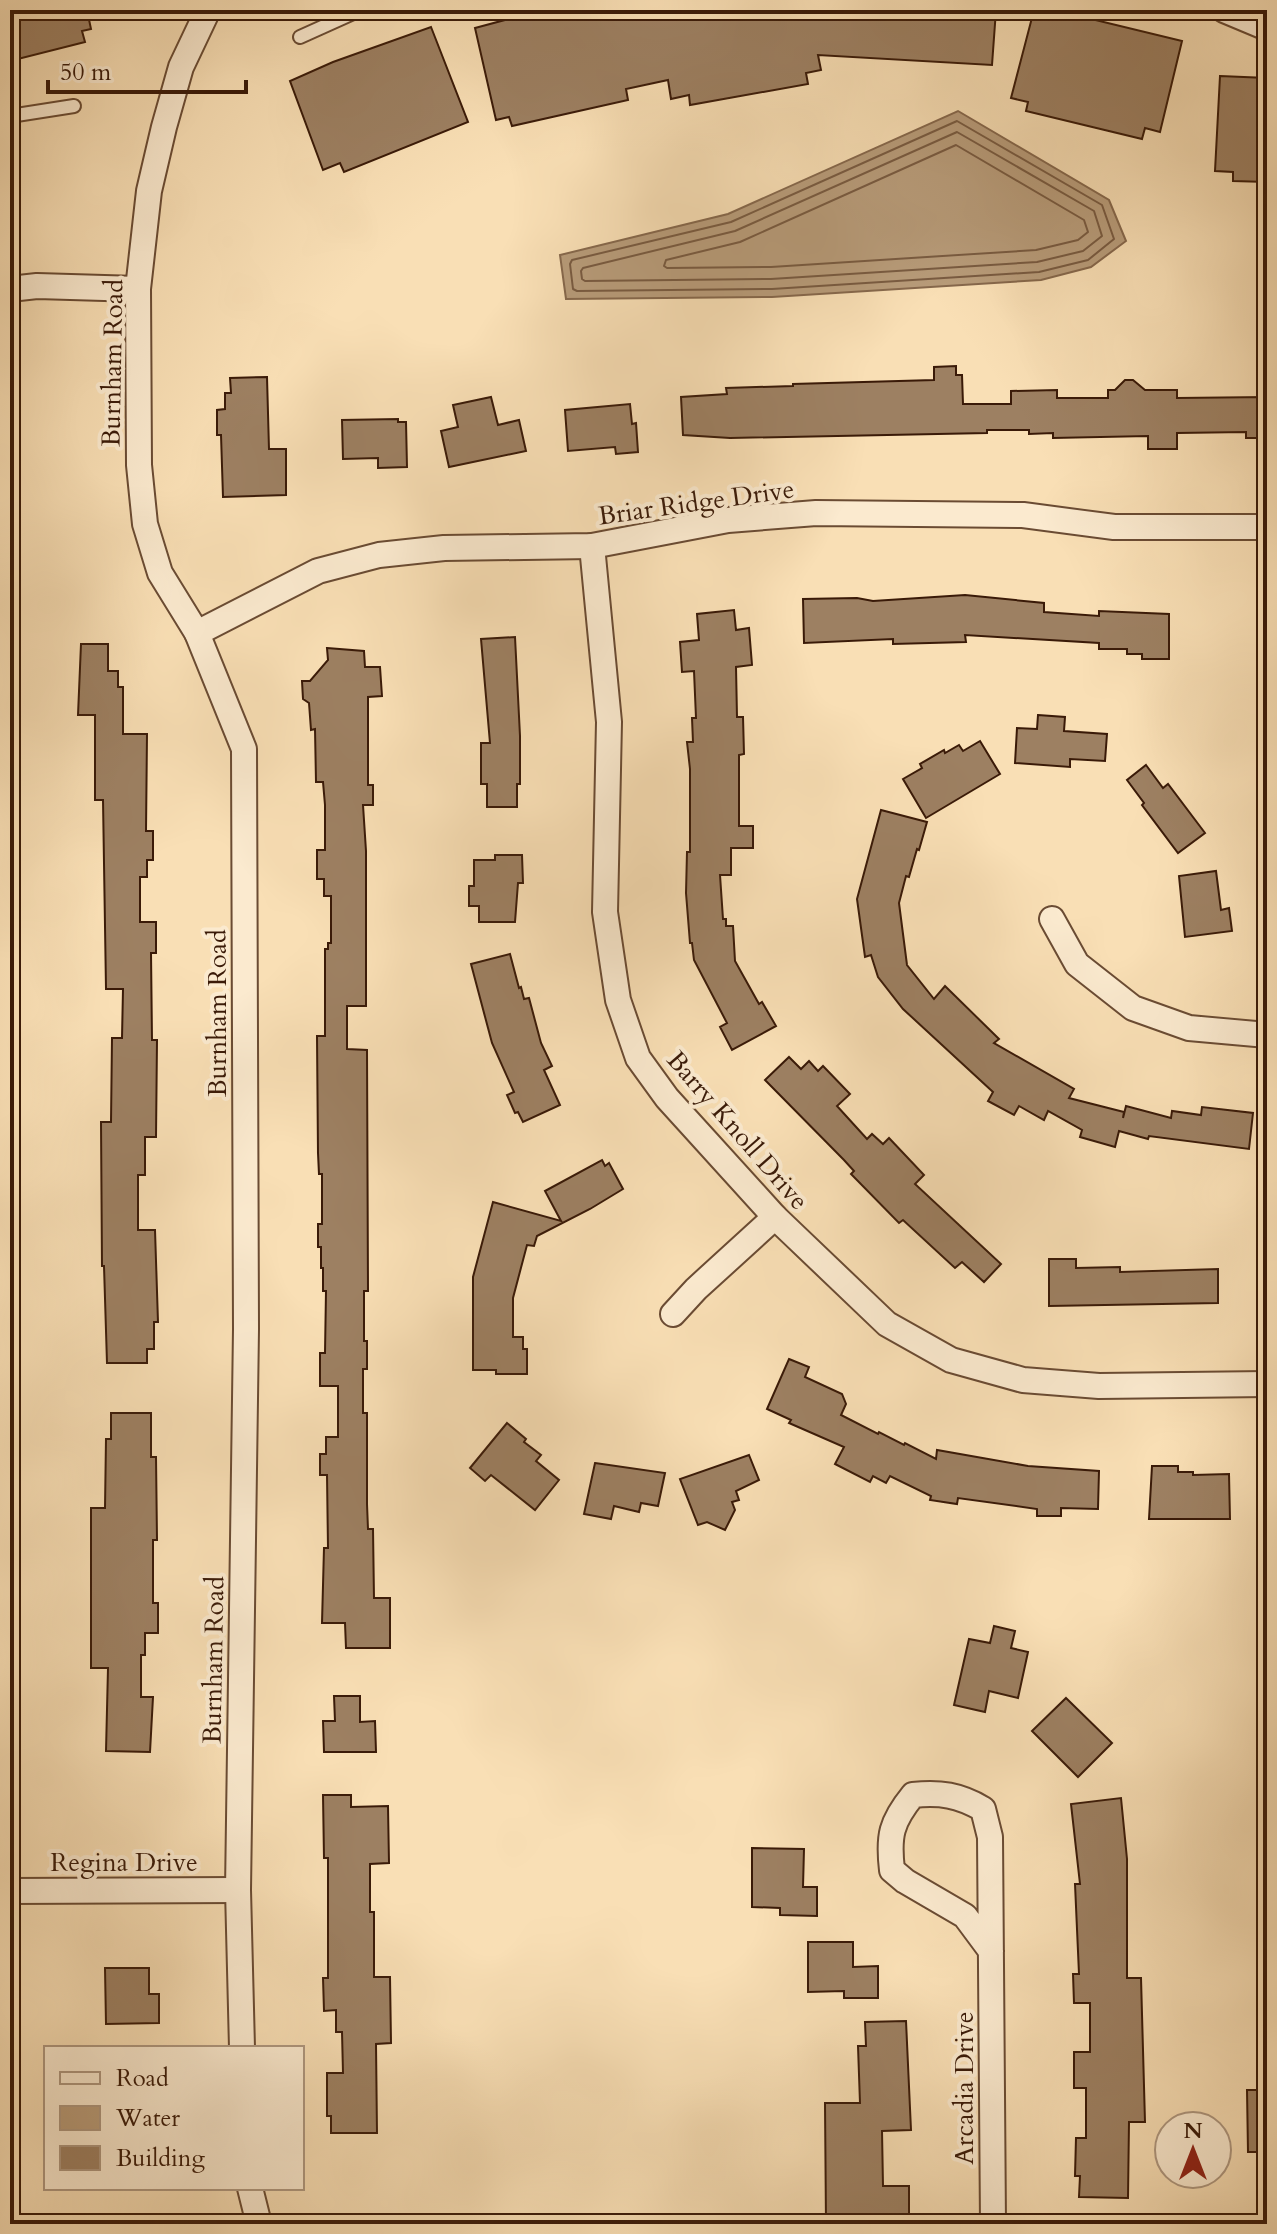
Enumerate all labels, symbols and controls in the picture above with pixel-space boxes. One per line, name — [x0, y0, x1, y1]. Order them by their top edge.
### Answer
scale bar — [48, 44, 246, 94]
text: 50 m — [60, 56, 112, 89]
street label: Burnham Road — [94, 279, 131, 447]
street label: Briar Ridge Drive — [596, 471, 796, 534]
street label: Burnham Road — [200, 929, 235, 1097]
street label: Barry Knoll Drive — [659, 1043, 816, 1217]
street label: Burnham Road — [195, 1576, 232, 1744]
street label: Regina Drive — [50, 1845, 198, 1880]
street label: Arcadia Drive — [947, 2011, 982, 2165]
legend — [44, 2046, 304, 2190]
text: Road — [116, 2062, 169, 2095]
text: Water — [115, 2102, 180, 2135]
north arrow — [1153, 2110, 1233, 2190]
text: N — [1183, 2116, 1203, 2146]
text: Building — [116, 2142, 206, 2175]

